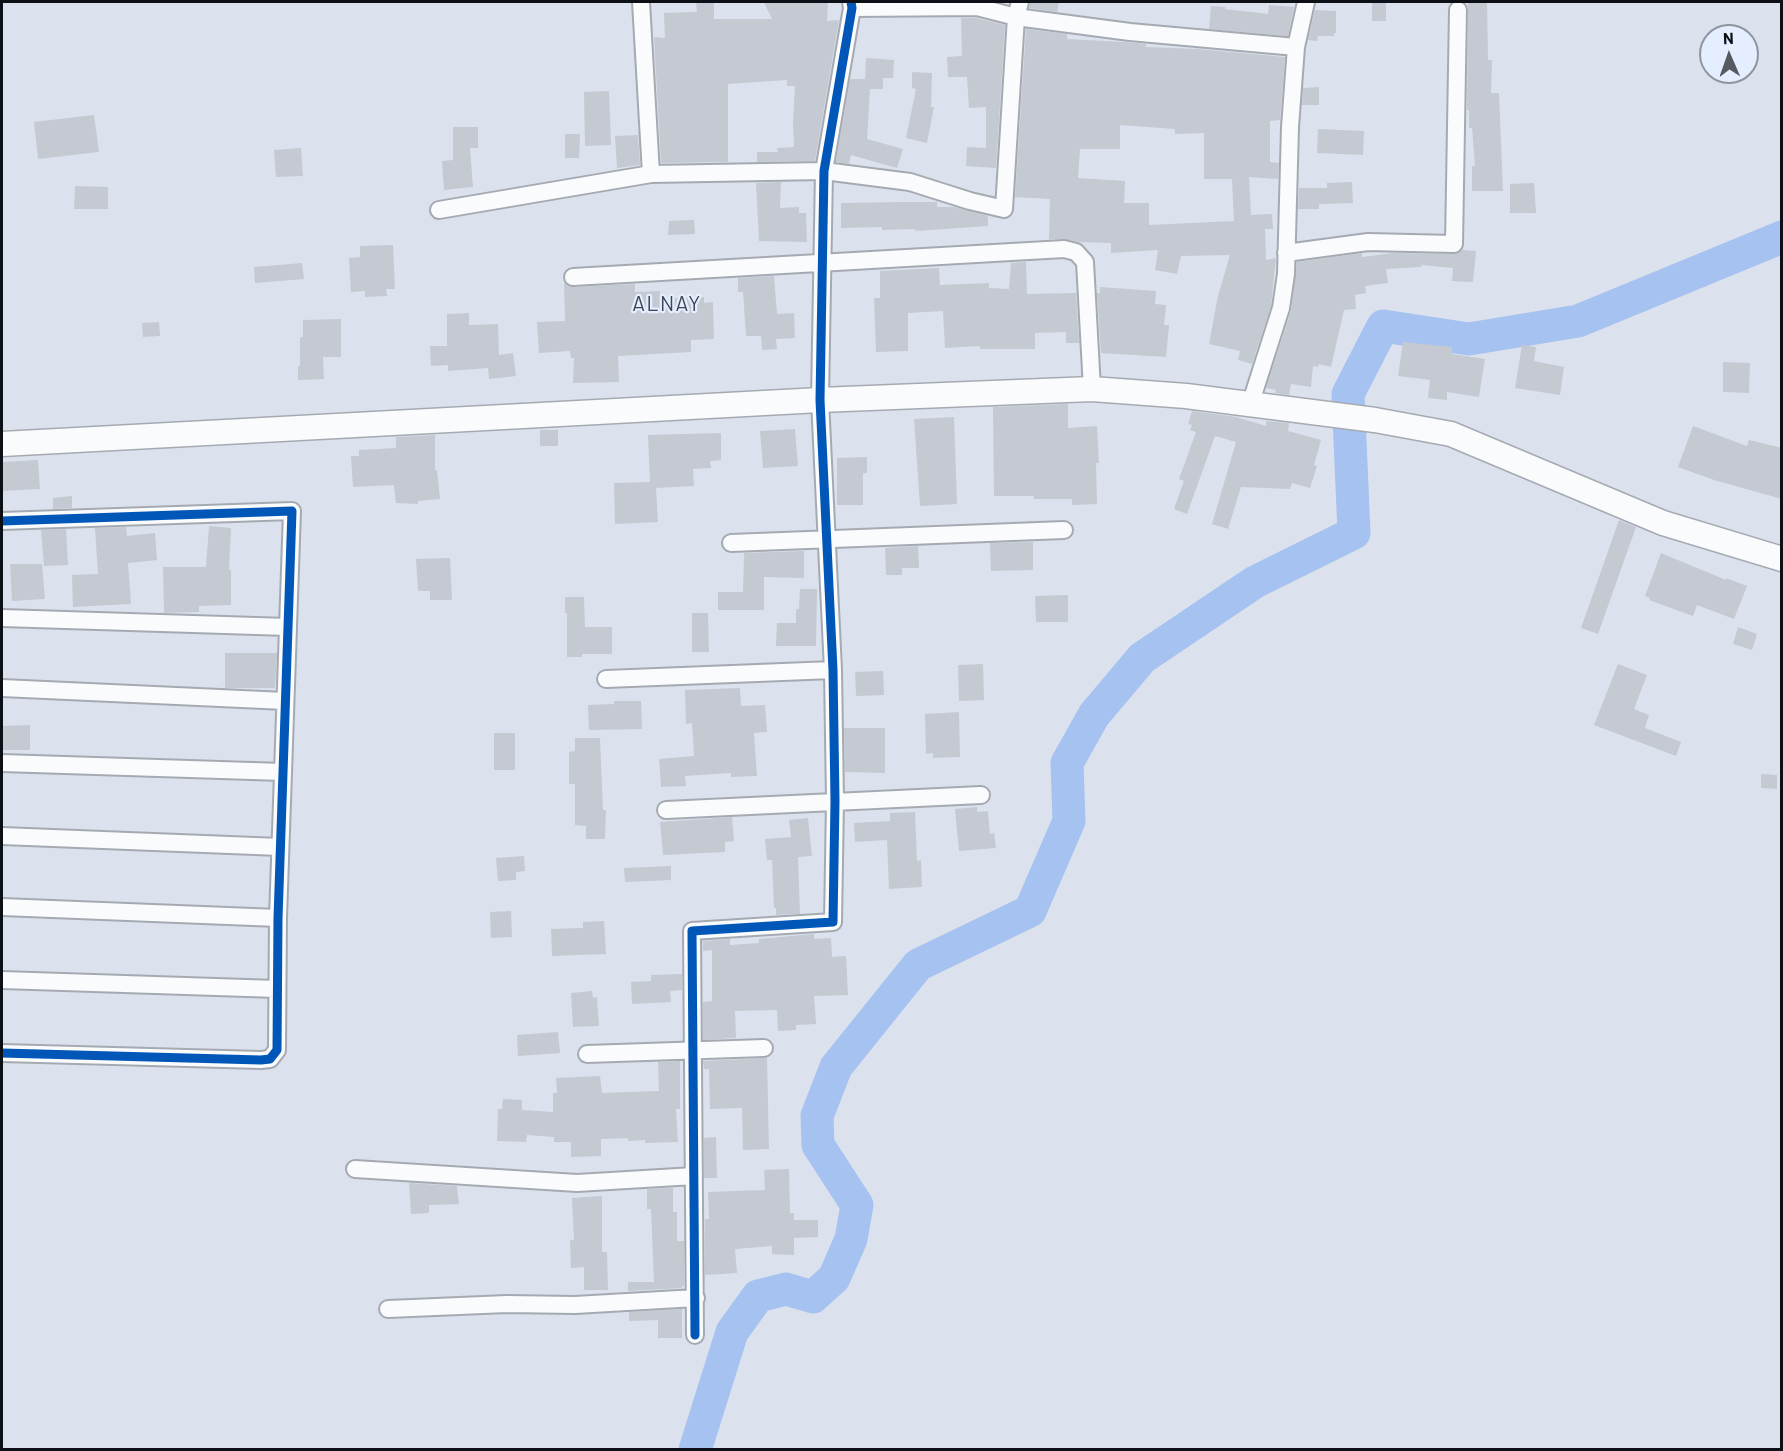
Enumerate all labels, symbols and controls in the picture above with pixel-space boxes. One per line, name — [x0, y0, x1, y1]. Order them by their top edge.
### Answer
north arrow — [1699, 24, 1759, 84]
text: N — [1723, 28, 1734, 47]
district label: ALNAY — [632, 291, 702, 317]

